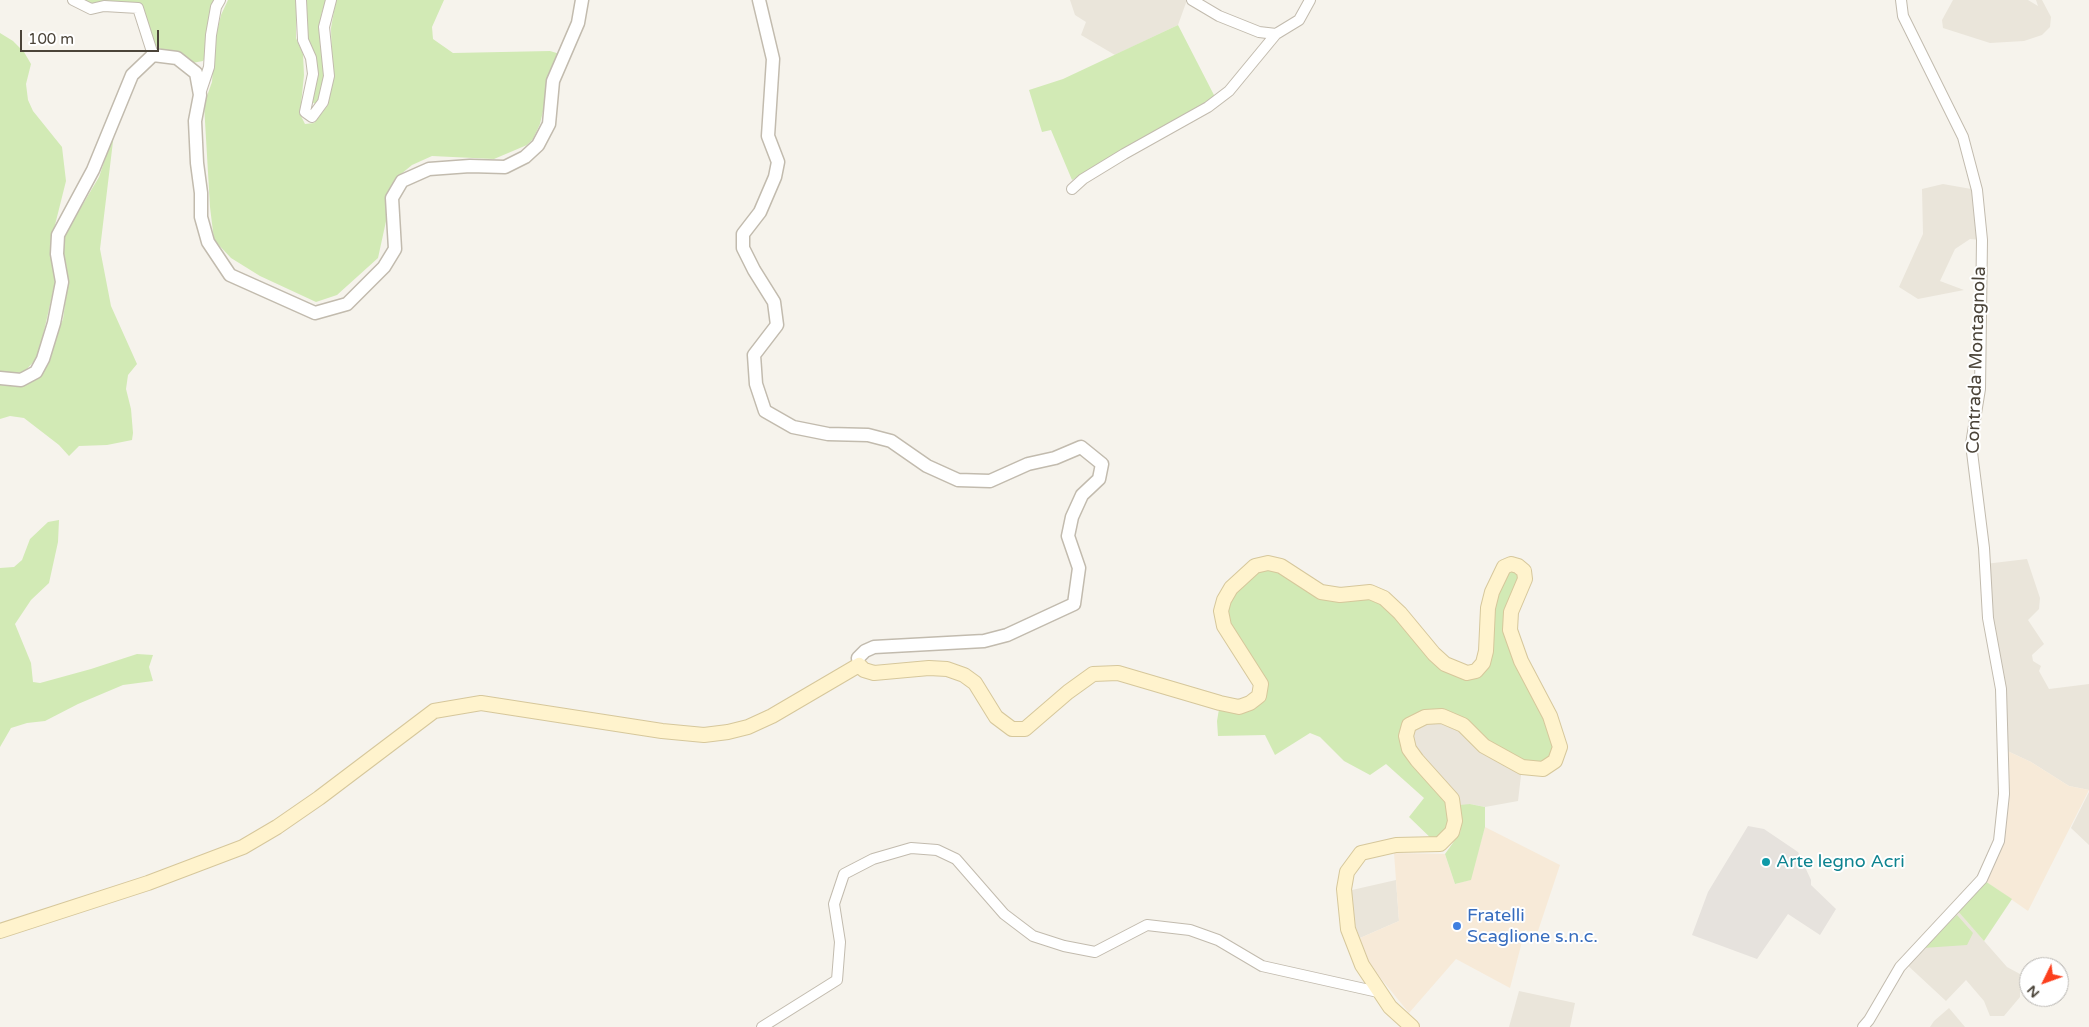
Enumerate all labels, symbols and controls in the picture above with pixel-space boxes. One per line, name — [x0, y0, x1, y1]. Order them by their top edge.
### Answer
scale bar — [22, 20, 161, 52]
text: 100 m — [28, 30, 74, 48]
street label: Contrada Montagnola — [1963, 266, 1991, 454]
place label: Arte legno Acri — [1776, 851, 1905, 873]
marker: Arte legno Acri — [1760, 856, 1772, 868]
place label: Fratelli Scaglione s.n.c. — [1467, 905, 1598, 948]
marker: Fratelli Scaglione s.n.c. — [1451, 920, 1463, 932]
north arrow — [2019, 957, 2069, 1007]
text: N — [2023, 982, 2043, 1002]

